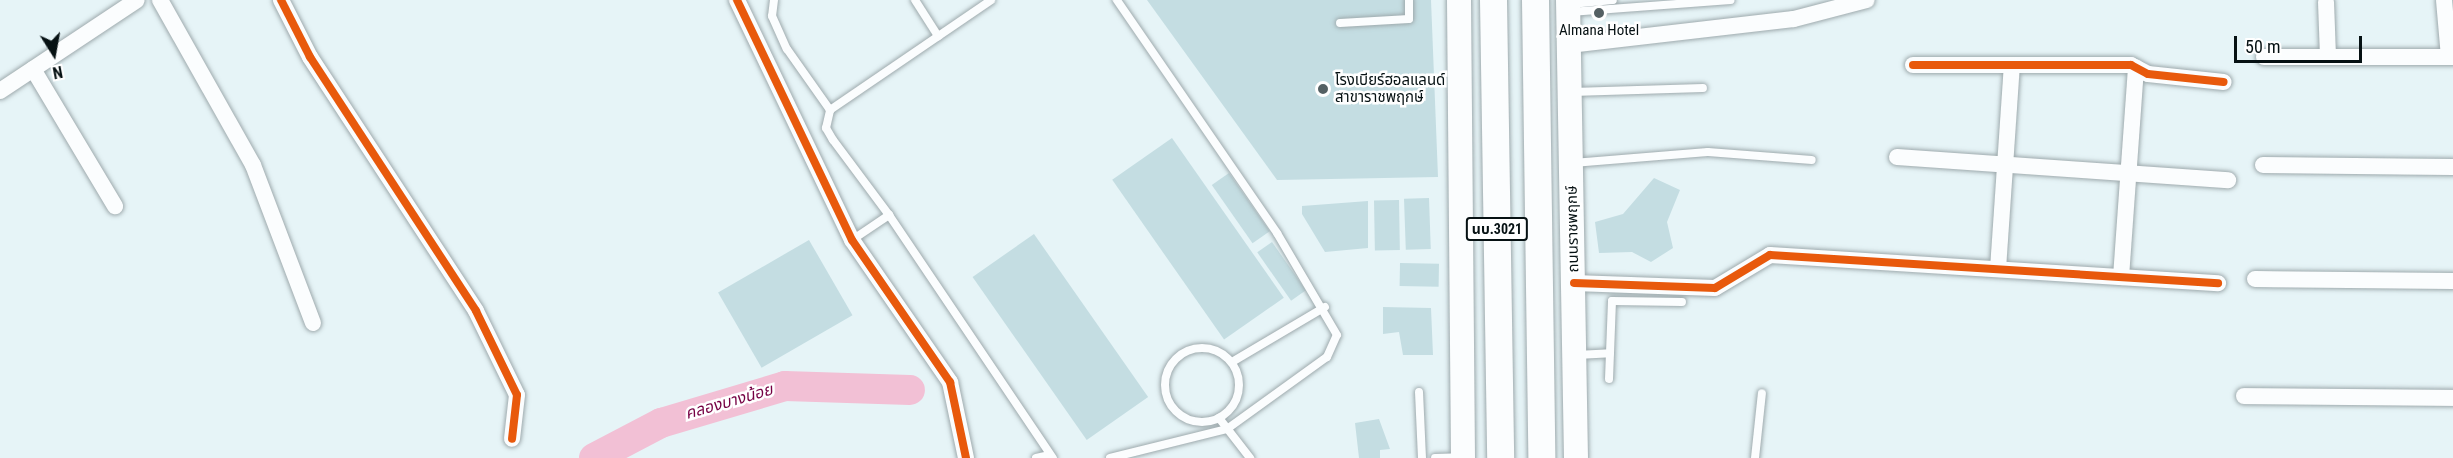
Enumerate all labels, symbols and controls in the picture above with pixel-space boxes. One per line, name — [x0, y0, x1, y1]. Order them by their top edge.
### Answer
marker: Almana Hotel — [1592, 6, 1606, 20]
place label: Almana Hotel — [1559, 22, 1639, 40]
north arrow — [24, 24, 84, 84]
scale bar — [2237, 24, 2364, 62]
text: 50 m — [2245, 36, 2280, 57]
text: N — [51, 62, 64, 82]
place label: โรงเบียร์ฮอลแลนด์ สาขาราชพฤกษ์ — [1335, 71, 1445, 106]
marker: โรงเบียร์ฮอลแลนด์ สาขาราชพฤกษ์ — [1316, 82, 1330, 96]
street label: ถนนราชพฤกษ์ — [1563, 185, 1583, 273]
road number: นบ.3021 — [1466, 218, 1528, 240]
water label: คลองบางน้อย — [683, 380, 775, 424]

